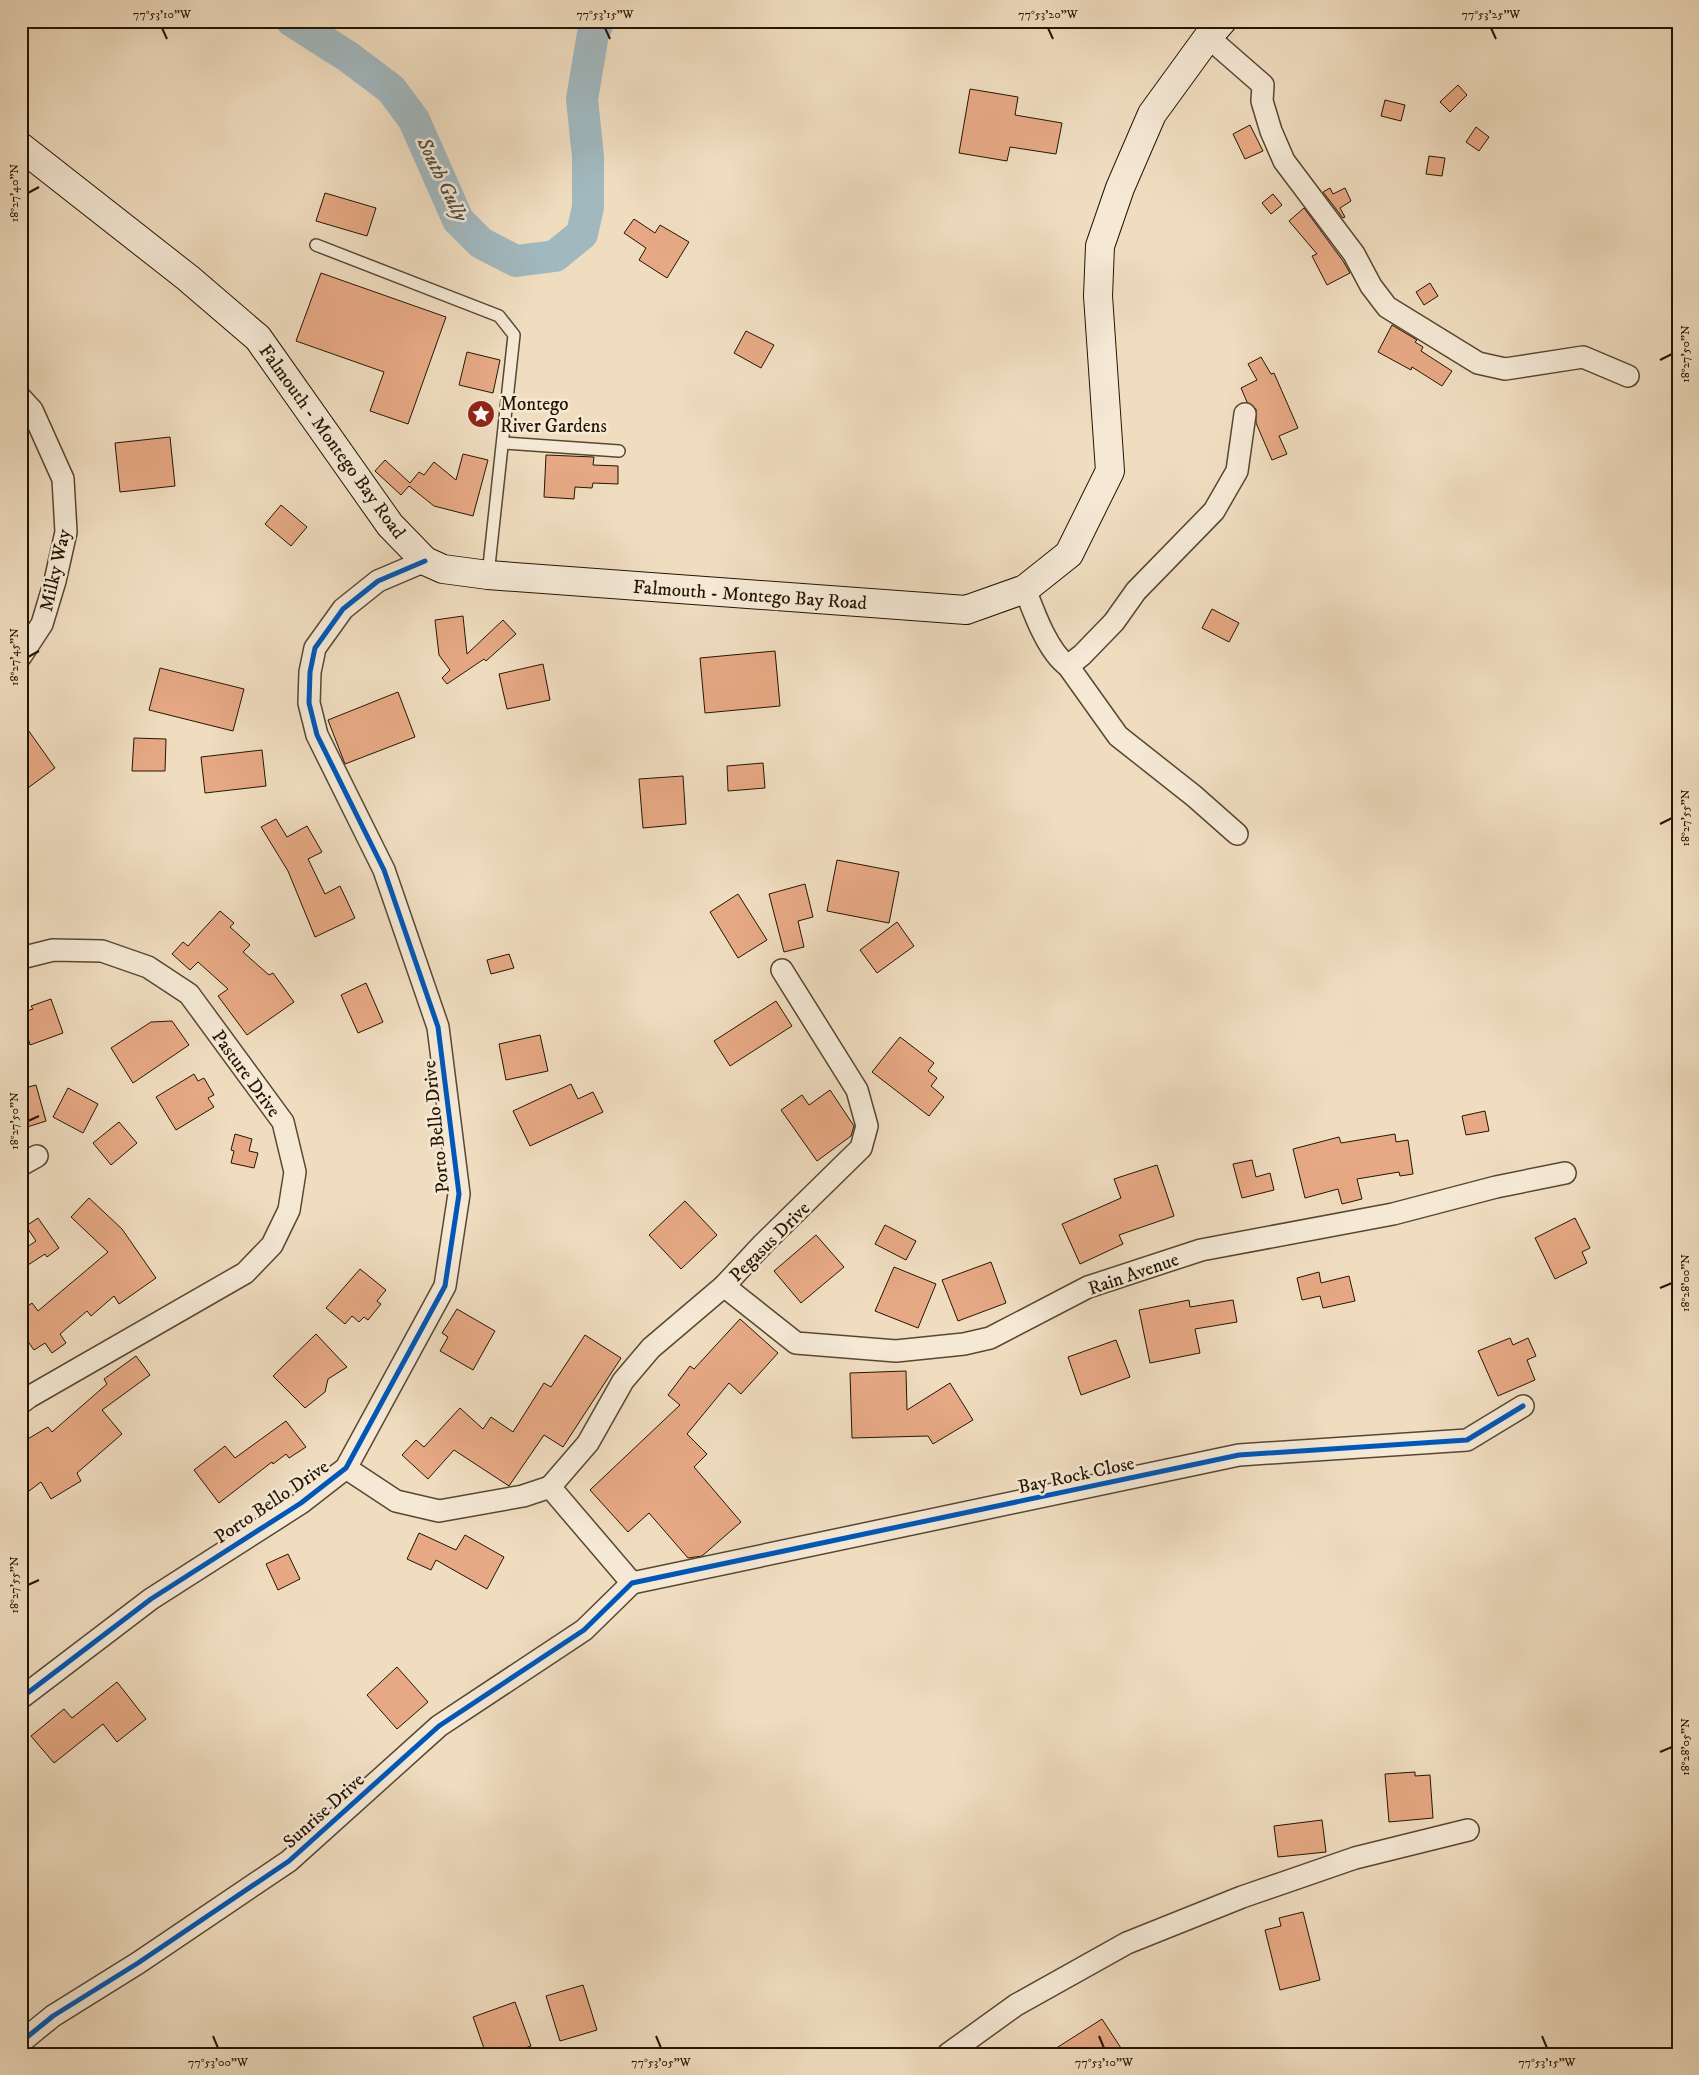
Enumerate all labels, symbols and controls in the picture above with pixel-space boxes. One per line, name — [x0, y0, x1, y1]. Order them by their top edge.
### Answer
text: 77°53'10"W — [133, 7, 192, 22]
text: 77°53'15"W — [576, 7, 635, 22]
text: 77°53'20"W — [1018, 7, 1079, 22]
text: 77°53'25"W — [1462, 7, 1521, 22]
water label: South Gully — [410, 133, 473, 227]
text: 18°27'40"N — [7, 164, 22, 222]
text: 18°27'50"N — [1678, 325, 1693, 383]
street label: Falmouth - Montego Bay Road — [254, 340, 410, 544]
place label: Montego River Gardens — [500, 393, 607, 438]
place icon: Montego River Gardens — [466, 399, 496, 429]
street label: Milky Way — [35, 526, 76, 614]
street label: Falmouth - Montego Bay Road — [632, 576, 868, 615]
text: 18°27'45"N — [7, 628, 22, 686]
text: 18°27'55"N — [1678, 789, 1693, 847]
street label: Pasture Drive — [206, 1026, 285, 1122]
street label: Porto Bello Drive — [418, 1059, 455, 1194]
text: 18°27'50"N — [7, 1092, 22, 1150]
street label: Pegasus Drive — [725, 1197, 815, 1287]
street label: Rain Avenue — [1085, 1248, 1182, 1301]
text: 18°28'00"N — [1678, 1254, 1693, 1312]
street label: Bay Rock Close — [1016, 1452, 1137, 1499]
street label: Porto Bello Drive — [210, 1455, 334, 1549]
text: 18°27'55"N — [7, 1556, 22, 1614]
text: 18°28'05"N — [1678, 1718, 1693, 1776]
street label: Sunrise Drive — [279, 1768, 370, 1854]
text: 77°53'00"W — [188, 2055, 249, 2070]
text: 77°53'05"W — [631, 2055, 692, 2070]
text: 77°53'10"W — [1075, 2055, 1134, 2070]
text: 77°53'15"W — [1518, 2055, 1577, 2070]

